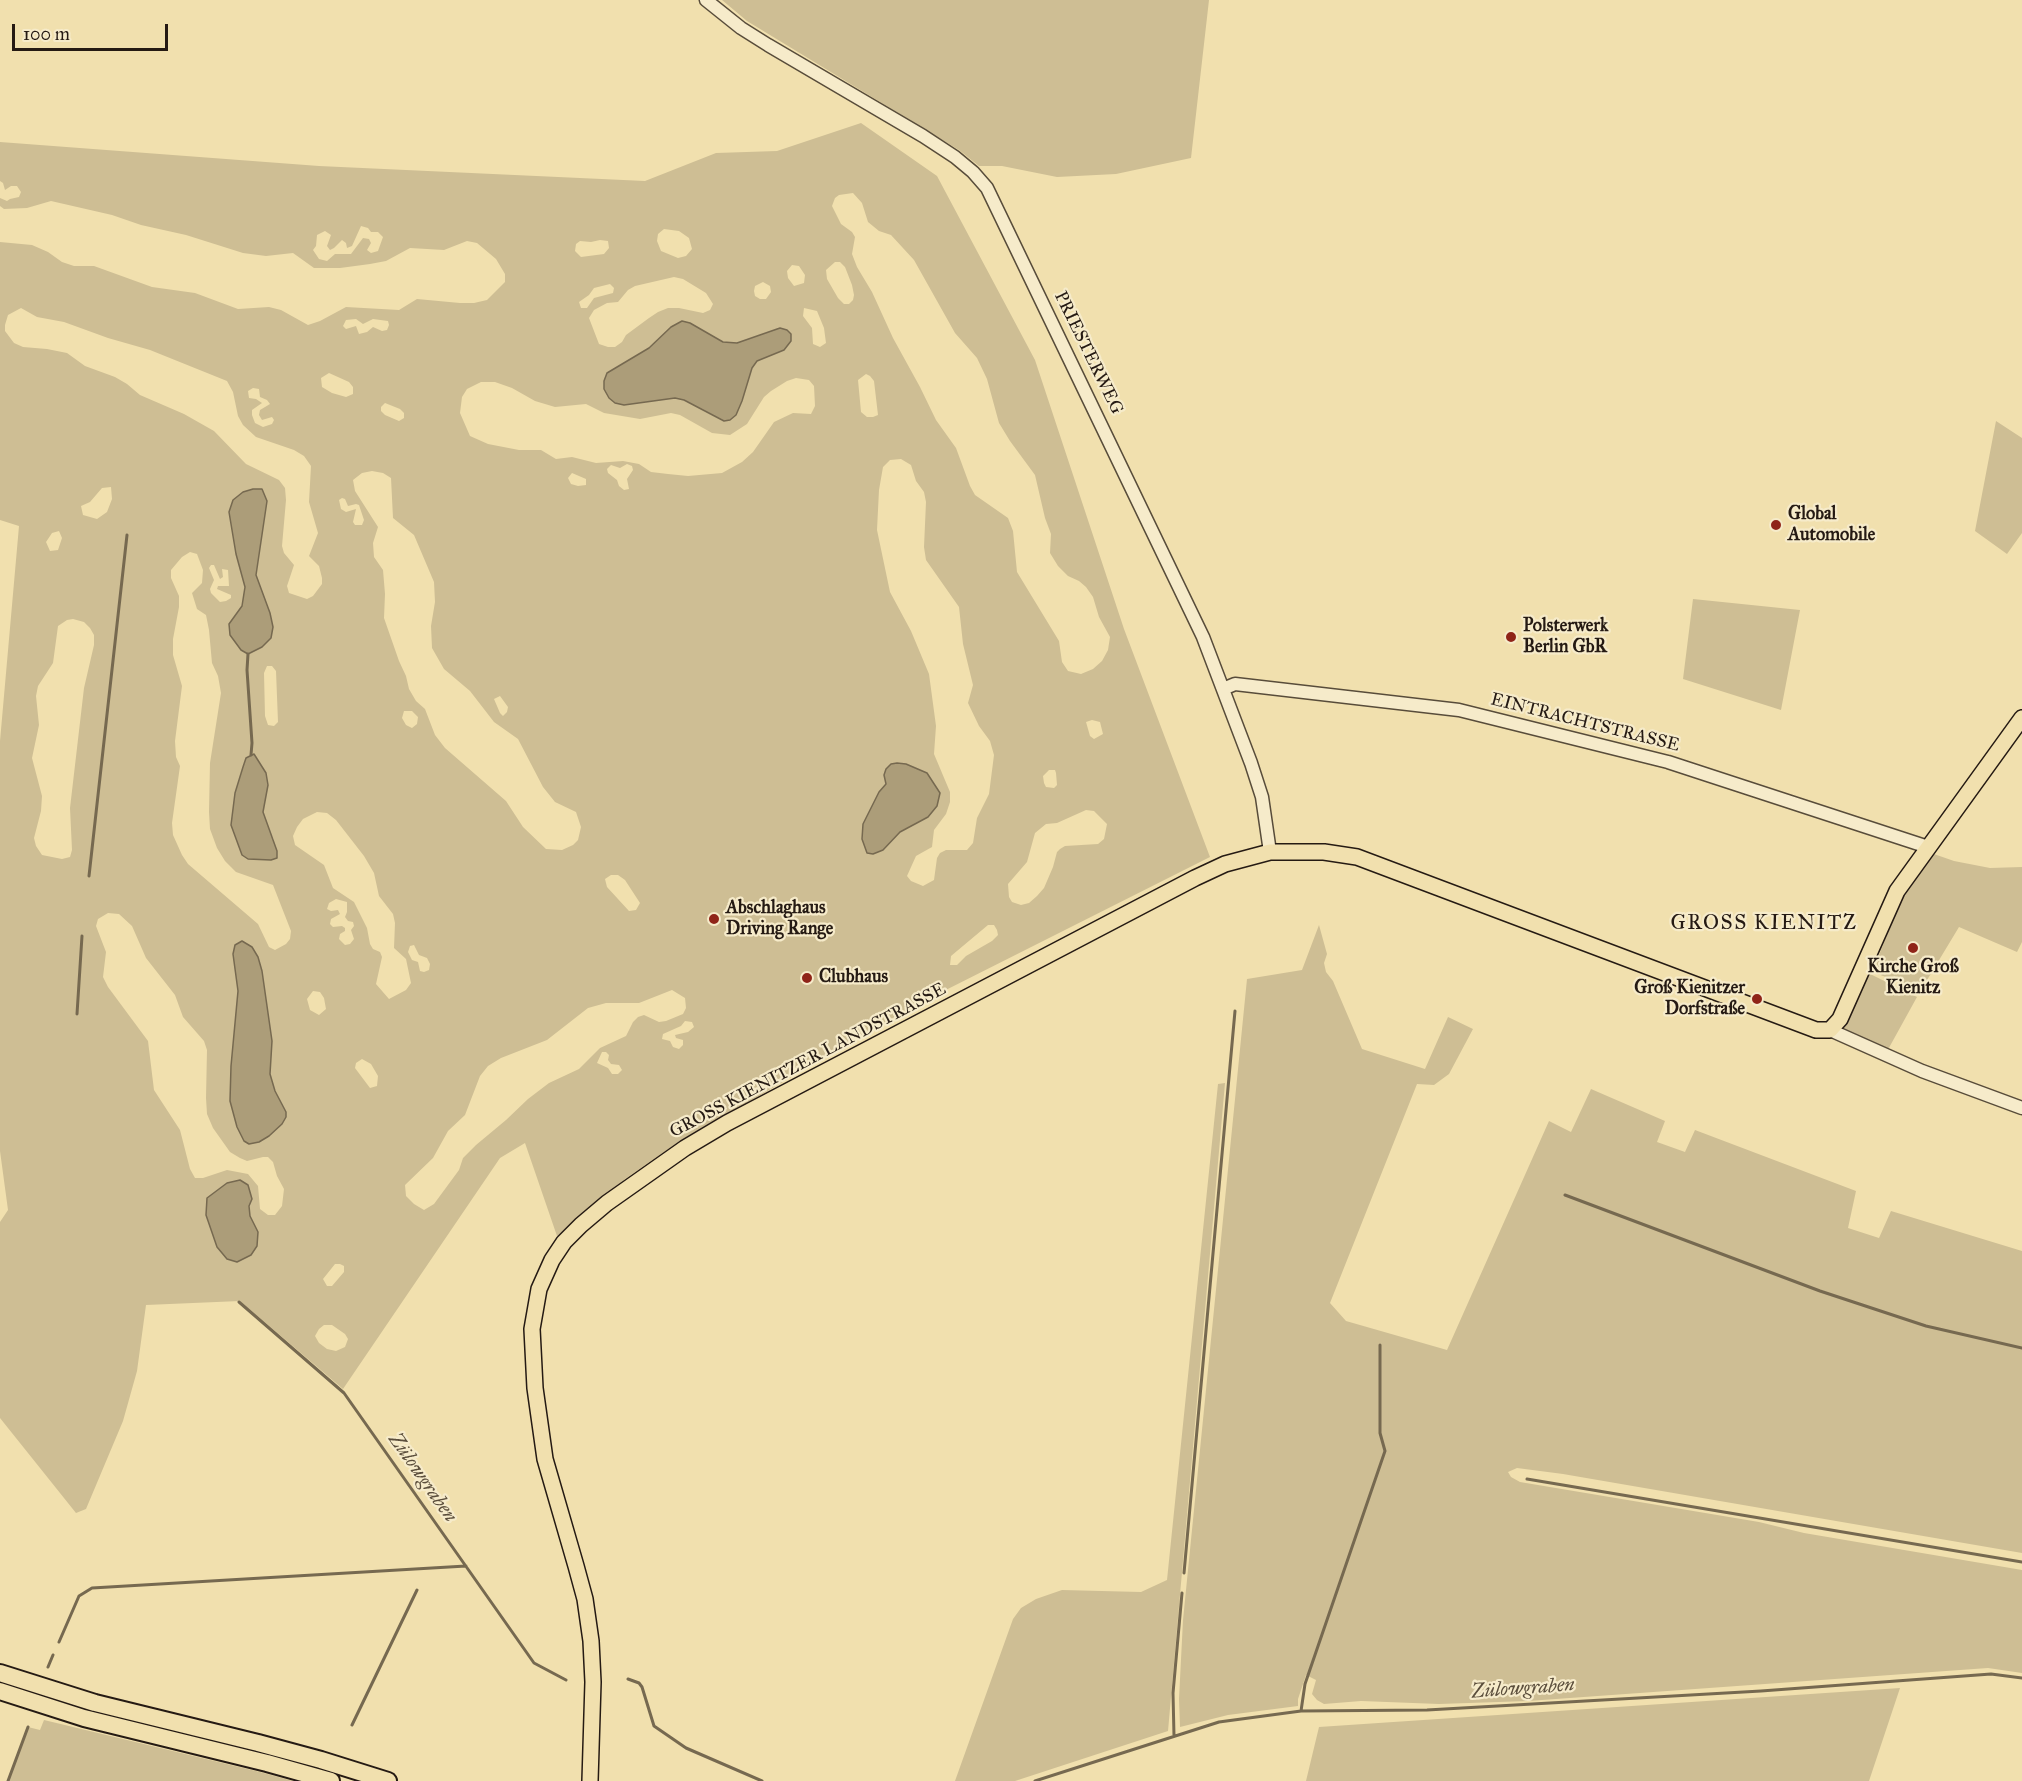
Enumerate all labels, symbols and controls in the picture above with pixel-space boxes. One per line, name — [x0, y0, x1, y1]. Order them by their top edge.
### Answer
scale bar — [15, 12, 171, 50]
text: 100 m — [23, 23, 70, 45]
street label: PRIESTERWEG — [1049, 288, 1127, 418]
place label: Global Automobile — [1788, 504, 1875, 546]
marker: Global Automobile — [1769, 518, 1783, 532]
place label: Polsterwerk Berlin GbR — [1523, 616, 1608, 658]
marker: Polsterwerk Berlin GbR — [1504, 630, 1518, 644]
street label: EINTRACHTSTRASSE — [1488, 689, 1682, 757]
place label: Abschlaghaus Driving Range — [726, 898, 833, 940]
district label: GROSS KIENITZ — [1670, 911, 1858, 937]
marker: Abschlaghaus Driving Range — [707, 912, 721, 926]
marker: Kirche Groß Kienitz — [1906, 941, 1920, 955]
place label: Kirche Groß Kienitz — [1867, 957, 1959, 1000]
place label: Clubhaus — [819, 967, 888, 989]
marker: Clubhaus — [800, 971, 814, 985]
place label: Groß Kienitzer Dorfstraße — [1634, 978, 1745, 1020]
street label: GROSS KIENITZER LANDSTRASSE — [666, 979, 950, 1143]
marker: Groß Kienitzer Dorfstraße — [1750, 992, 1764, 1006]
water label: Zülowgraben — [382, 1429, 462, 1527]
water label: Zülowgraben — [1470, 1673, 1576, 1705]

